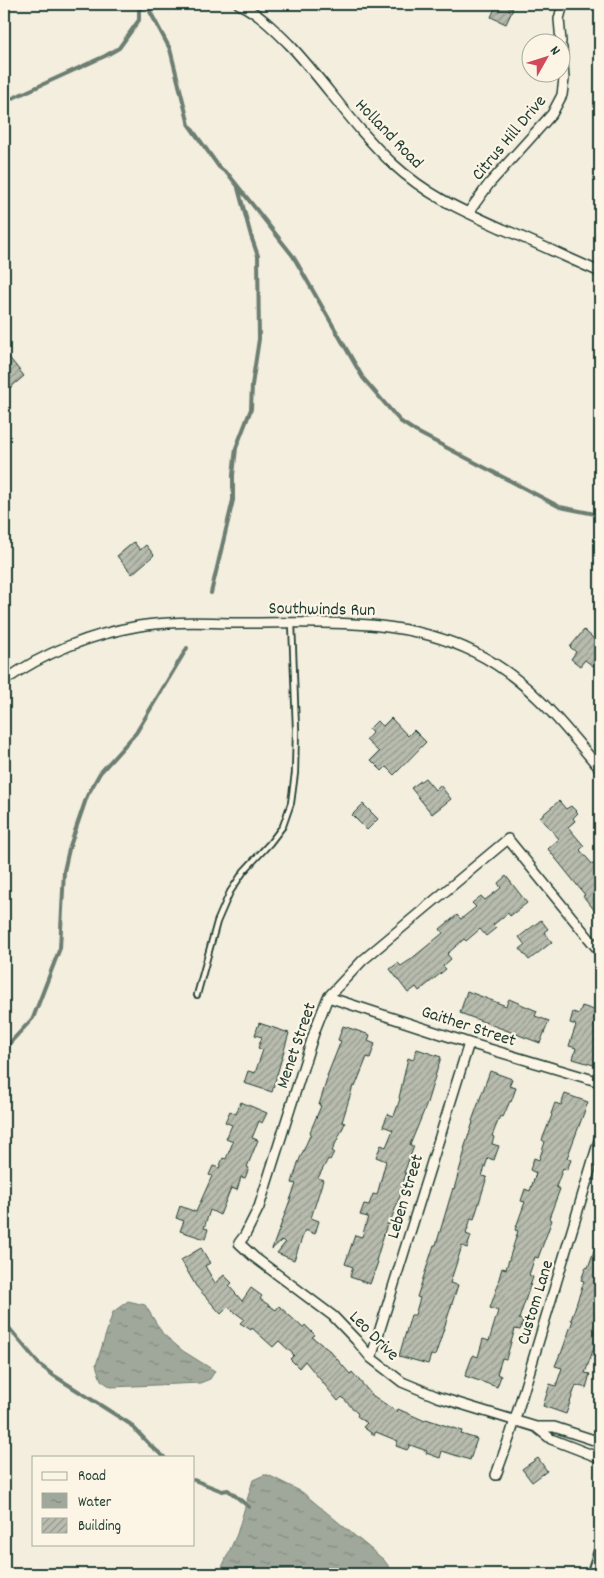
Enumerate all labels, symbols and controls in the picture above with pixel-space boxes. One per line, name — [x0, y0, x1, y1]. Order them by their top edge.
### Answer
north arrow — [522, 32, 572, 82]
text: N — [545, 42, 565, 60]
street label: Citrus Hill Drive — [467, 90, 553, 187]
street label: Holland Road — [348, 94, 428, 175]
street label: Southwinds Run — [268, 597, 376, 624]
street label: Menet Street — [271, 999, 324, 1092]
street label: Gaither Street — [418, 1000, 519, 1055]
street label: Leben Street — [382, 1151, 431, 1242]
street label: Custom Lane — [512, 1257, 561, 1348]
street label: Leo Drive — [342, 1306, 404, 1368]
legend — [32, 1456, 195, 1546]
text: Road — [78, 1466, 106, 1488]
text: Water — [78, 1492, 112, 1514]
text: Building — [78, 1516, 121, 1538]

